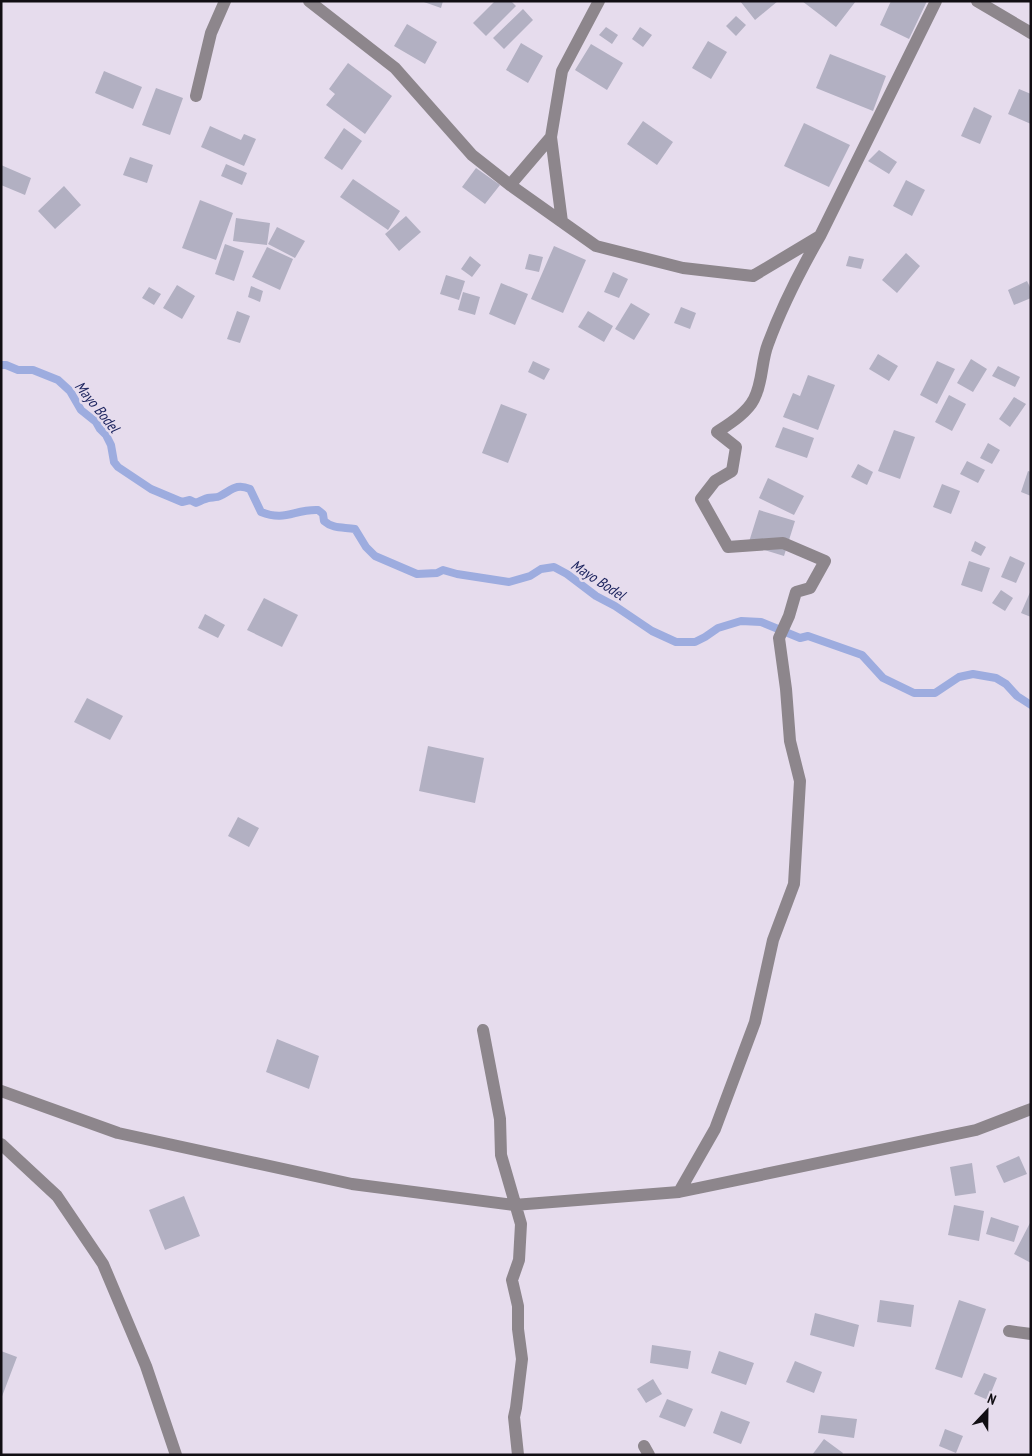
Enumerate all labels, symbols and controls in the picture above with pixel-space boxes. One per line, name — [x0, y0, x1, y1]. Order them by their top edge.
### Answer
water label: Mayo Bodel — [71, 377, 125, 437]
water label: Mayo Bodel — [568, 555, 630, 605]
north arrow — [962, 1386, 1012, 1436]
text: N — [985, 1389, 999, 1409]

